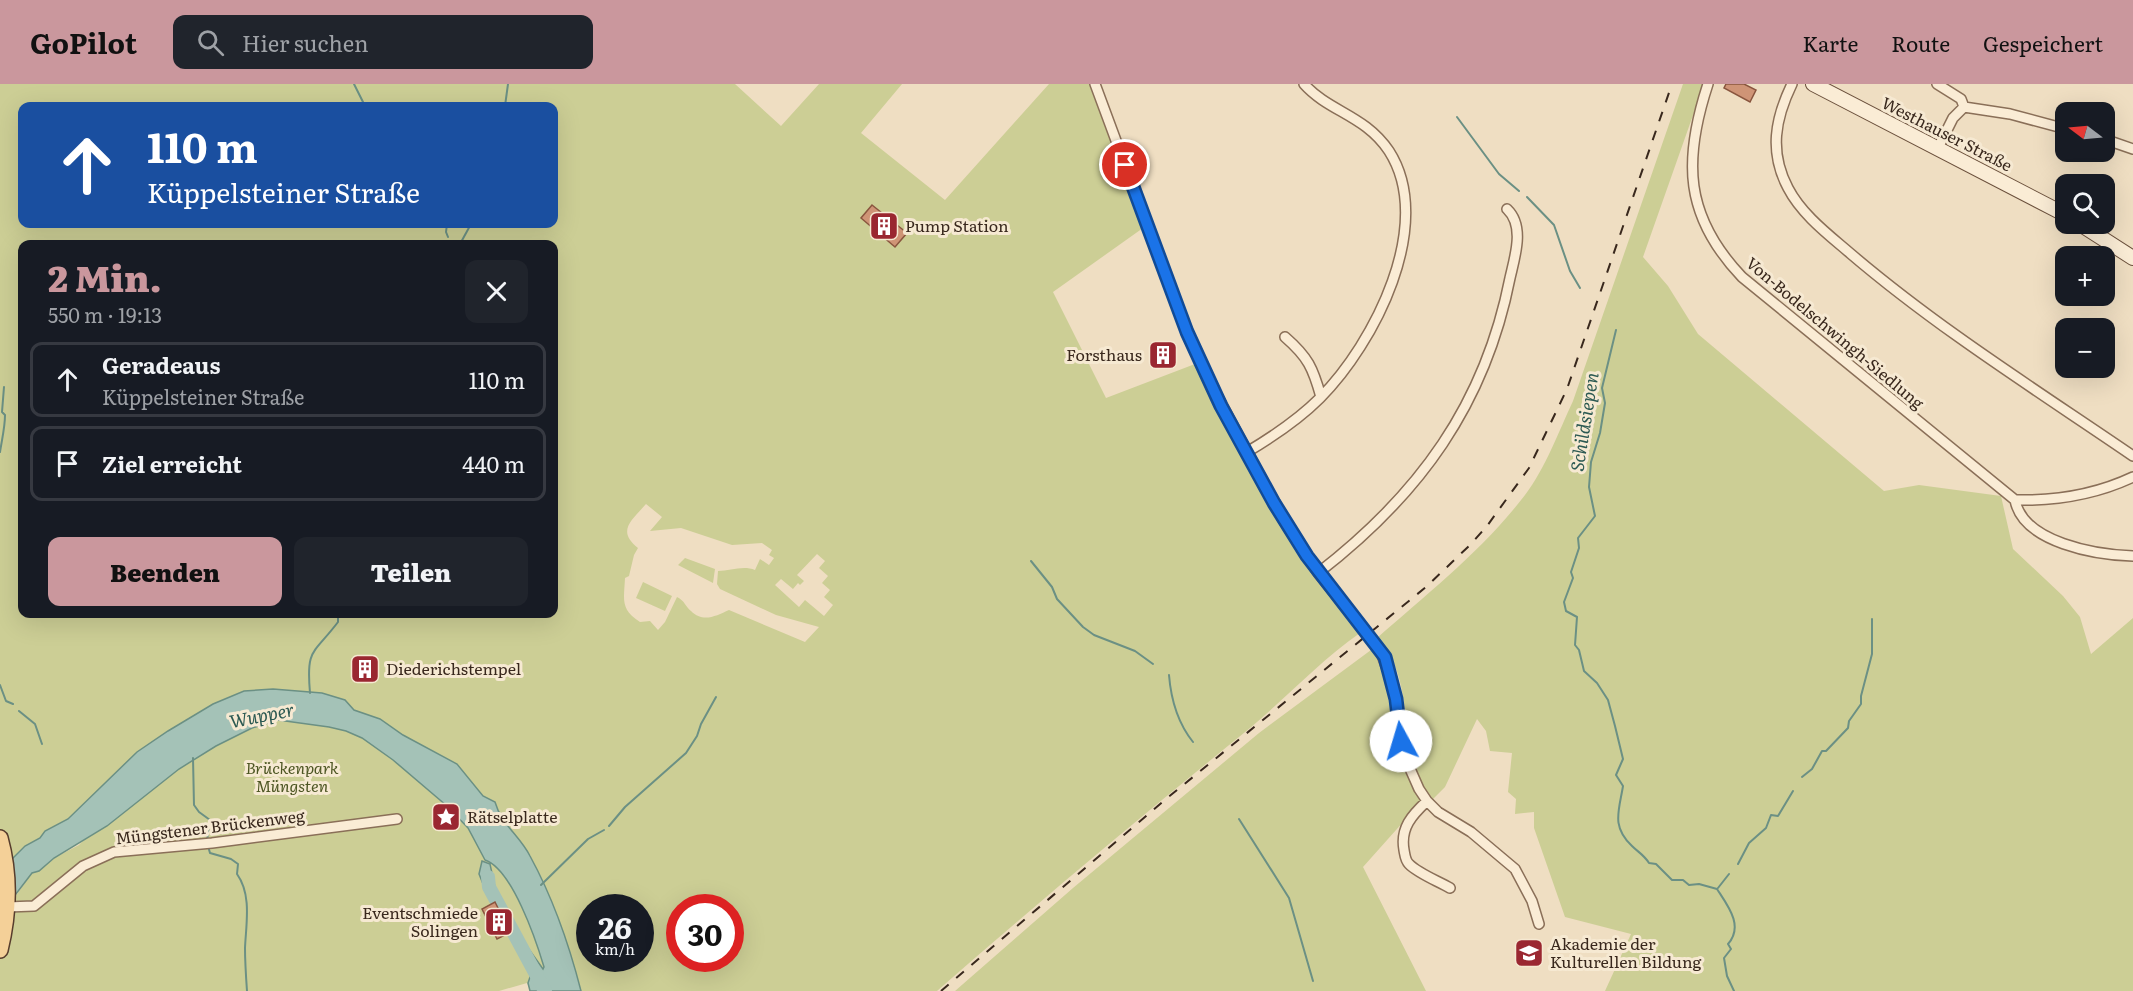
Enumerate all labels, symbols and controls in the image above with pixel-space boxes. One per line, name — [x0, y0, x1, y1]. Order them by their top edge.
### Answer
search box — [173, 15, 593, 69]
text: GoPilot — [30, 21, 137, 63]
icon: search — [194, 26, 227, 59]
text: Hier suchen — [242, 26, 369, 59]
text: Karte — [1802, 27, 1858, 58]
text: Route — [1891, 27, 1950, 58]
text: Gespeichert — [1983, 27, 2103, 58]
street label: Westhauser Straße — [1878, 90, 2017, 176]
north arrow — [2055, 102, 2115, 162]
map controls — [2055, 102, 2115, 378]
text: 110 m — [147, 114, 258, 176]
icon: ahead — [48, 126, 126, 204]
pin — [1099, 139, 1150, 190]
icon: arrive — [1108, 148, 1141, 181]
text: Küppelsteiner Straße — [147, 171, 420, 211]
button: search — [2055, 174, 2115, 234]
building icon: Pump Station — [868, 210, 900, 242]
place label: Pump Station — [905, 213, 1009, 237]
button: + — [2055, 246, 2115, 306]
text: 2 Min. — [48, 250, 162, 303]
street label: Von-Bodelschwingh-Siedlung — [1741, 250, 1930, 414]
button: close — [465, 260, 528, 323]
text: 550 m · 19:13 — [48, 299, 162, 329]
button: − — [2055, 318, 2115, 378]
building icon: Forsthaus — [1147, 339, 1179, 371]
place label: Forsthaus — [1066, 342, 1142, 366]
text: Geradeaus — [102, 348, 220, 381]
icon: ahead — [51, 363, 84, 396]
text: 110 m — [469, 363, 525, 396]
water label: Schildsiepen — [1562, 370, 1605, 473]
text: Küppelsteiner Straße — [102, 381, 304, 411]
icon: arrive — [51, 447, 84, 480]
text: Ziel erreicht — [102, 447, 242, 480]
text: 440 m — [462, 447, 525, 480]
button: Beenden — [48, 537, 282, 606]
button: Teilen — [294, 537, 528, 606]
building icon: Diederichstempel — [349, 653, 381, 685]
place label: Diederichstempel — [386, 656, 521, 680]
water label: Wupper — [227, 695, 296, 734]
position arrow — [1369, 709, 1433, 773]
park label: Brückenpark Müngsten — [245, 755, 339, 797]
place icon: Rätselplatte — [430, 801, 462, 833]
street label: Müngstener Brückenweg — [114, 802, 306, 850]
place label: Rätselplatte — [467, 804, 558, 828]
speed limit sign: 30 — [666, 894, 744, 972]
place label: Eventschmiede Solingen — [362, 900, 478, 942]
text: 26 — [598, 904, 632, 948]
building icon: Eventschmiede Solingen — [483, 906, 515, 938]
place label: Akademie der Kulturellen Bildung — [1550, 931, 1701, 973]
text: km/h — [595, 937, 635, 960]
school or university icon: Akademie der Kulturellen Bildung — [1513, 937, 1545, 969]

